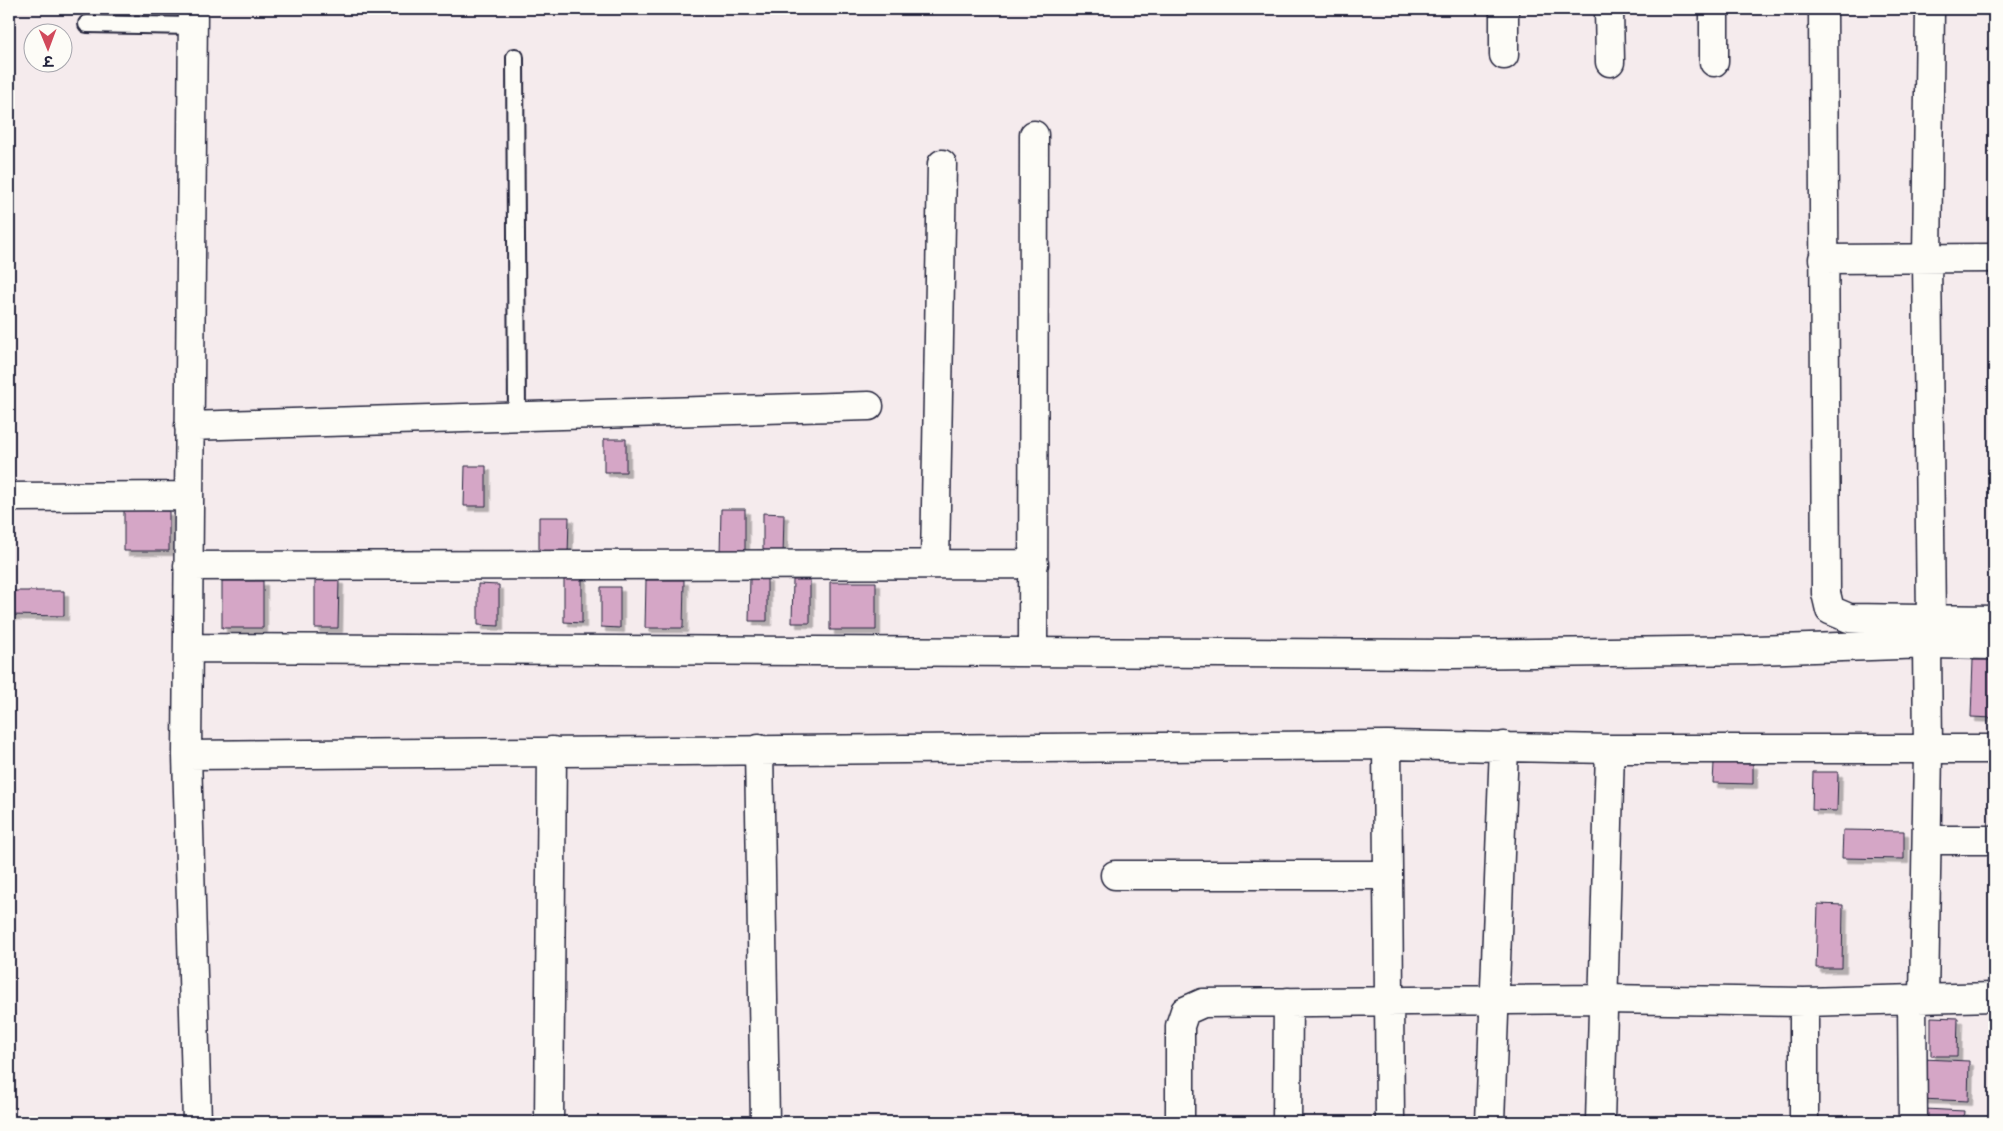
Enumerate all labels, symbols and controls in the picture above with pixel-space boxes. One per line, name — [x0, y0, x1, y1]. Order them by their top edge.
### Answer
north arrow — [22, 22, 72, 72]
text: उ — [42, 52, 55, 69]

